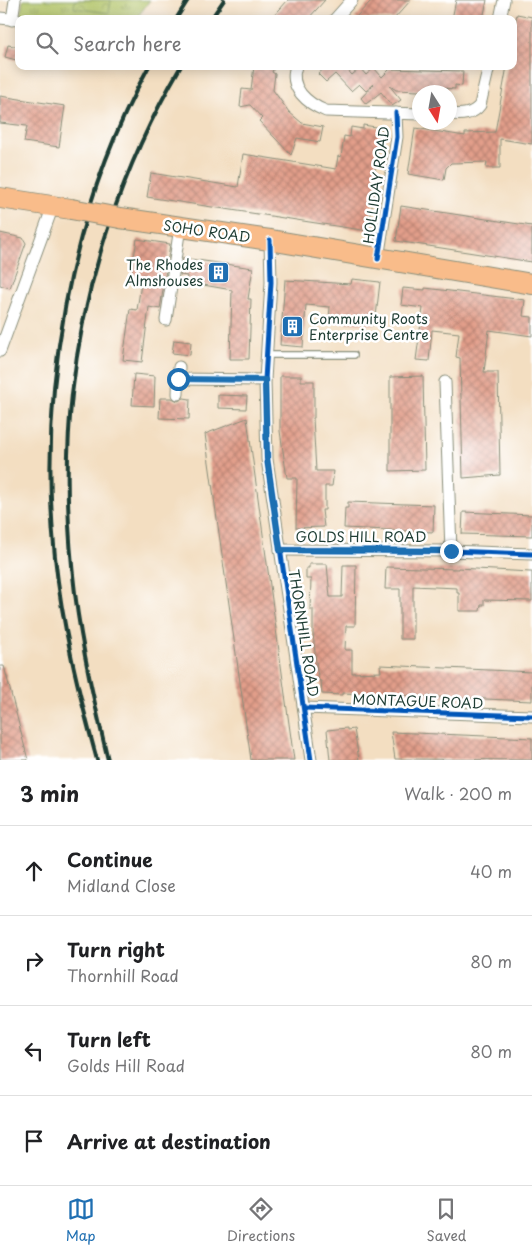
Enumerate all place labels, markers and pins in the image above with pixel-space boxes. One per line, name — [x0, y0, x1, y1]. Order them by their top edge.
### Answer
place label: The Rhodes Almshouses — [125, 254, 203, 291]
building icon: The Rhodes Almshouses — [207, 260, 231, 284]
place label: Community Roots Enterprise Centre — [309, 308, 429, 345]
building icon: Community Roots Enterprise Centre — [281, 314, 305, 338]

